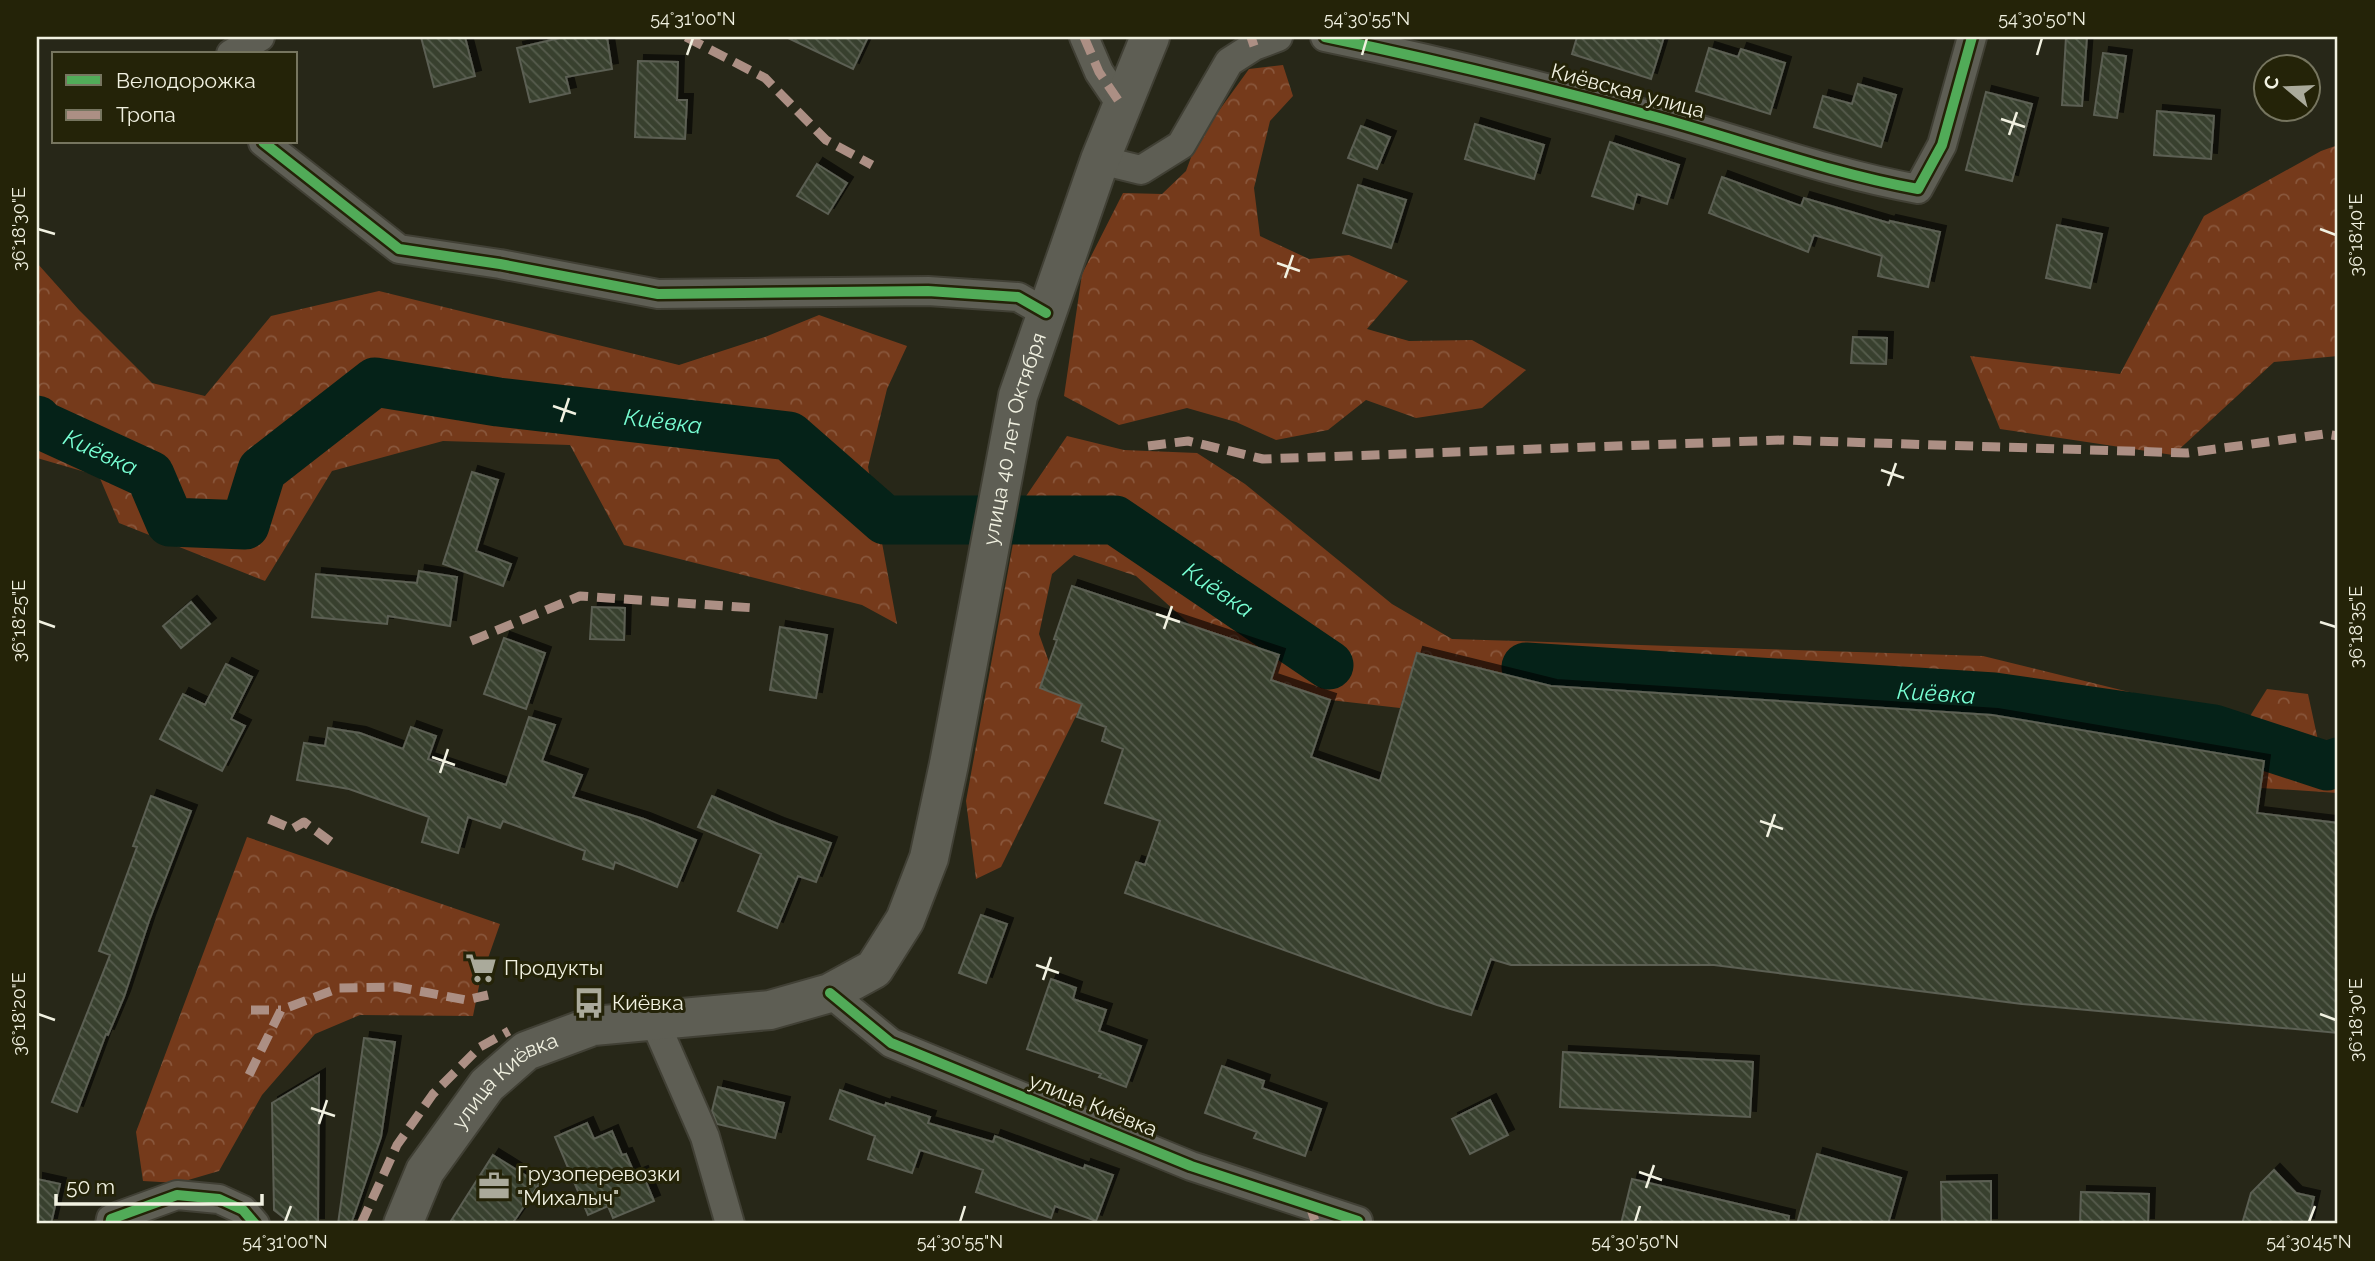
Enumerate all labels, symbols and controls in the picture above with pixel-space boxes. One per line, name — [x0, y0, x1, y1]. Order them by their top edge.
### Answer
text: 54°31'00"N — [650, 8, 736, 29]
text: 54°30'55"N — [1324, 8, 1410, 29]
text: 54°30'50"N — [1998, 8, 2086, 29]
legend — [52, 52, 298, 144]
north arrow — [2252, 52, 2322, 122]
street label: Киёвская улица — [1548, 58, 1708, 123]
text: Велодорожка — [116, 68, 256, 93]
text: С — [2258, 73, 2283, 92]
text: Тропа — [116, 102, 176, 127]
text: 36°18'30"E — [8, 187, 29, 271]
text: 36°18'40"E — [2345, 194, 2366, 276]
street label: улица 40 лет Октября — [977, 329, 1051, 548]
water label: Киёвка — [623, 403, 704, 439]
water label: Киёвка — [60, 423, 142, 481]
water label: Киёвка — [1178, 556, 1259, 623]
text: 36°18'25"E — [8, 580, 29, 662]
text: 36°18'35"E — [2345, 586, 2366, 668]
water label: Киёвка — [1896, 677, 1976, 709]
supermarket icon: Продукты — [464, 951, 498, 985]
place label: Продукты — [504, 955, 603, 980]
text: 36°18'20"E — [8, 972, 29, 1056]
text: 36°18'30"E — [2345, 978, 2366, 1062]
bus stop icon: Киёвка — [572, 986, 606, 1020]
place label: Киёвка — [612, 990, 684, 1015]
street label: улица Киёвка — [446, 1027, 561, 1134]
street label: улица Киёвка — [1025, 1067, 1161, 1142]
place label: Грузоперевозки "Михалыч" — [517, 1161, 680, 1210]
scale bar — [56, 1163, 262, 1207]
office icon: Грузоперевозки "Михалыч" — [477, 1169, 511, 1203]
text: 50 m — [66, 1174, 115, 1199]
text: 54°31'00"N — [242, 1231, 328, 1252]
text: 54°30'55"N — [917, 1231, 1003, 1252]
text: 54°30'50"N — [1591, 1231, 1679, 1252]
text: 54°30'45"N — [2266, 1231, 2352, 1252]

